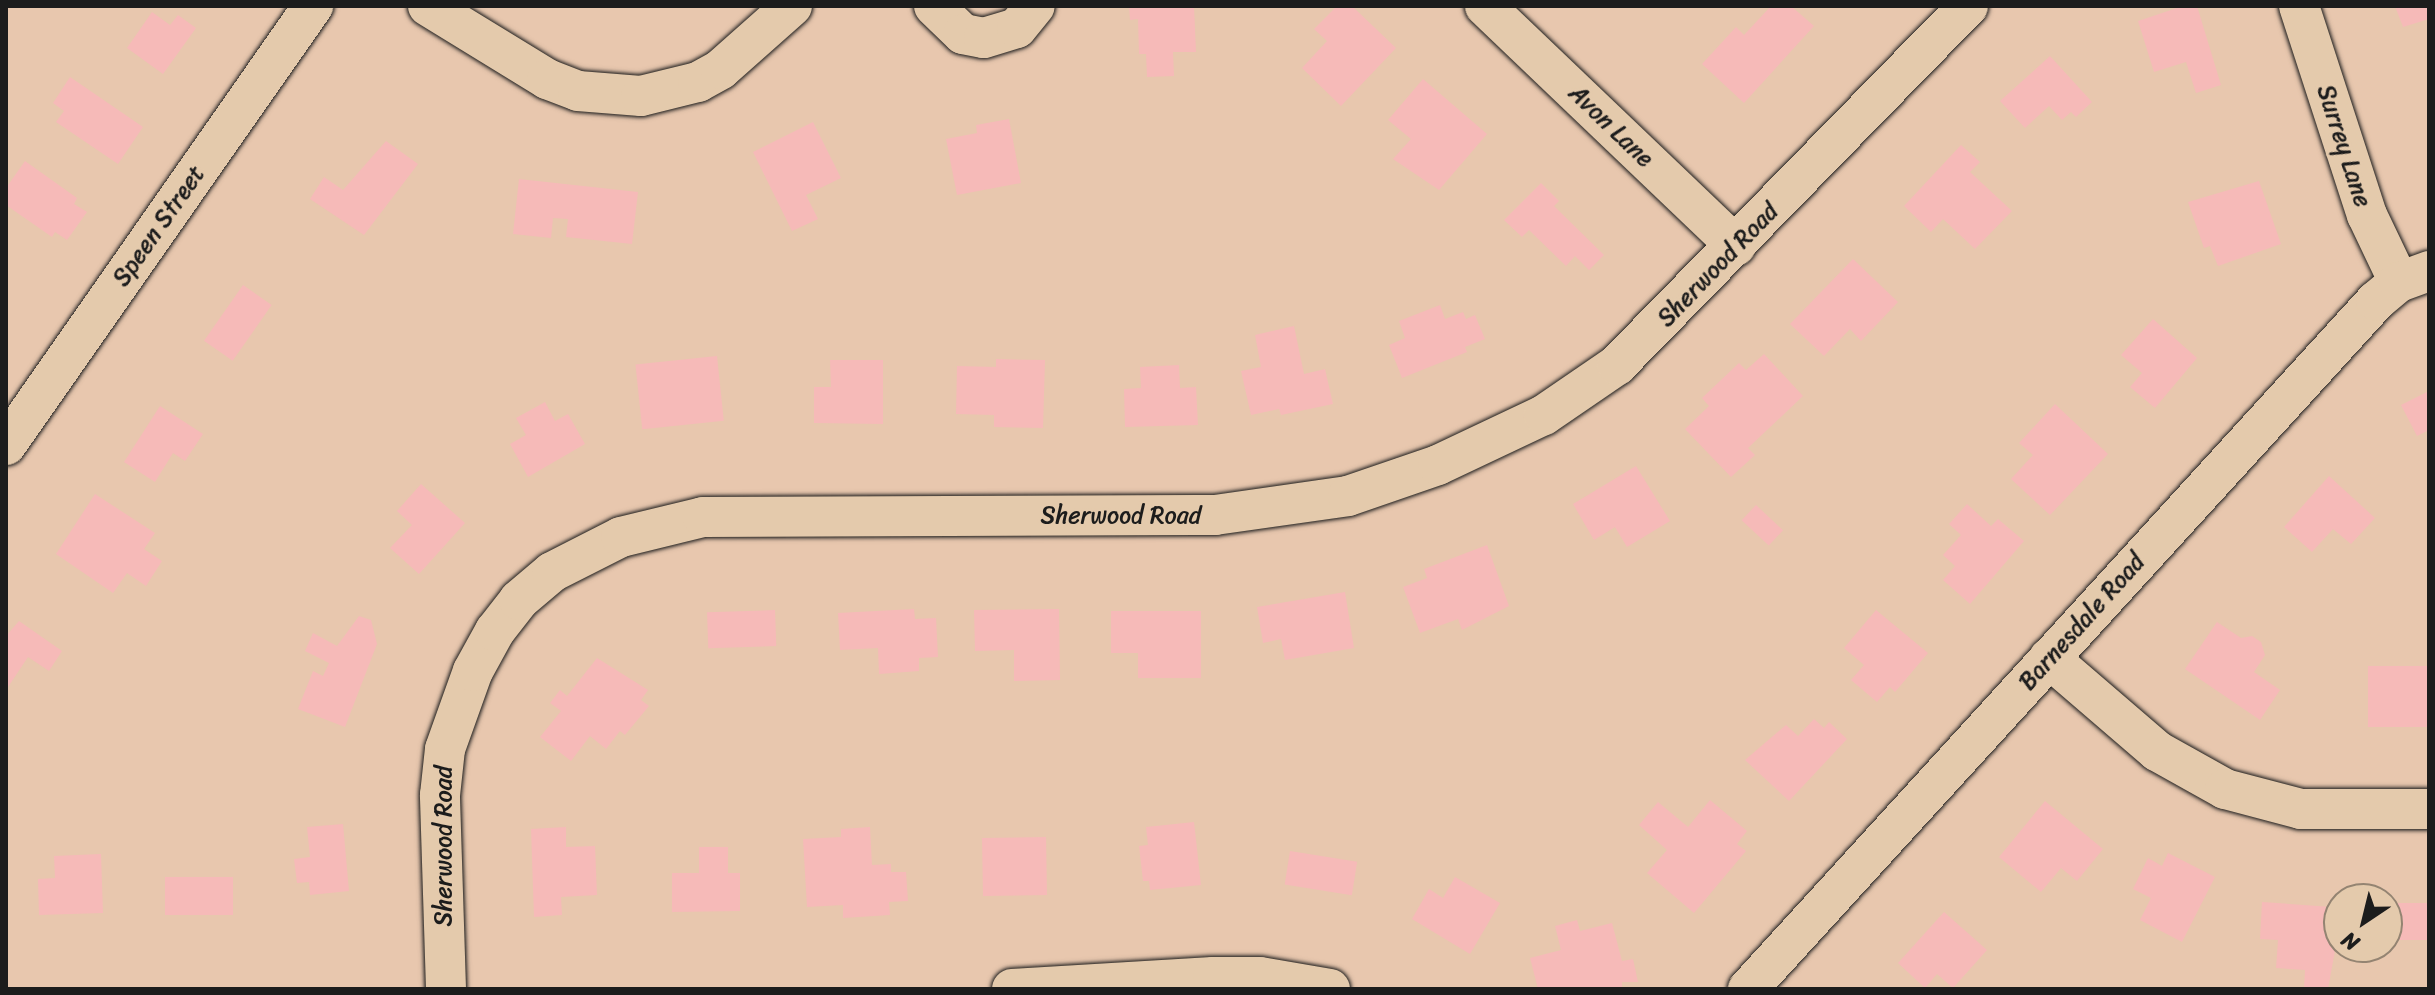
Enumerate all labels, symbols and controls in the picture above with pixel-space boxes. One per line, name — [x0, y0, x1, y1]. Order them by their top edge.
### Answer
street label: Avon Lane — [1563, 79, 1659, 173]
street label: Surrey Lane — [2311, 81, 2377, 211]
street label: Speen Street — [107, 160, 211, 292]
street label: Sherwood Road — [1652, 197, 1784, 333]
street label: Sherwood Road — [1041, 502, 1201, 530]
street label: Barnesdale Road — [2013, 548, 2151, 696]
street label: Sherwood Road — [430, 766, 458, 926]
north arrow — [2323, 883, 2403, 963]
text: N — [2333, 921, 2368, 962]

